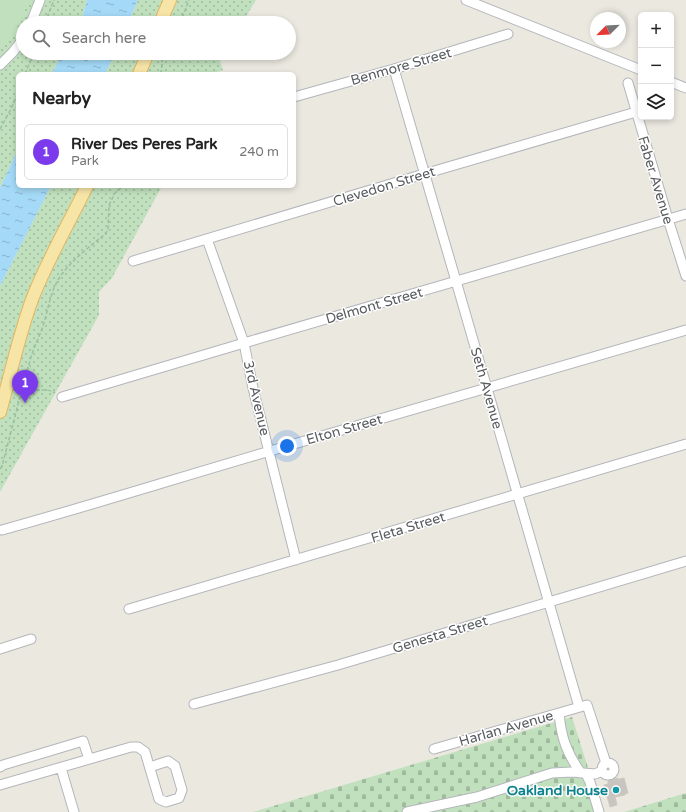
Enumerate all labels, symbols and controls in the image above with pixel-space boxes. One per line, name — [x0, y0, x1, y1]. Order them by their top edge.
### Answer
north arrow — [590, 12, 626, 48]
map controls — [638, 12, 674, 120]
button: + — [638, 12, 674, 48]
search box — [16, 16, 296, 60]
icon: search — [30, 27, 52, 49]
text: Search here — [62, 29, 146, 47]
street label: Benmore Street — [349, 44, 454, 89]
button: − — [638, 48, 674, 84]
button: layers — [638, 84, 674, 120]
text: Nearby — [32, 88, 91, 109]
street label: Faber Avenue — [634, 134, 677, 226]
text: River Des Peres Park — [71, 135, 217, 153]
text: 1 — [42, 144, 50, 160]
text: 240 m — [239, 144, 279, 160]
text: Park — [71, 153, 99, 169]
street label: Clevedon Street — [331, 163, 438, 210]
street label: Delmont Street — [324, 283, 425, 327]
street label: Seth Avenue — [467, 345, 506, 431]
street label: 3rd Avenue — [240, 359, 273, 437]
pin: 1 — [12, 370, 38, 403]
street label: Elton Street — [304, 410, 385, 448]
your location — [277, 436, 297, 456]
street label: Fleta Street — [369, 508, 448, 547]
street label: Genesta Street — [391, 612, 490, 657]
street label: Harlan Avenue — [457, 707, 555, 750]
place label: Oakland House — [507, 782, 608, 799]
marker: Oakland House — [611, 785, 621, 795]

